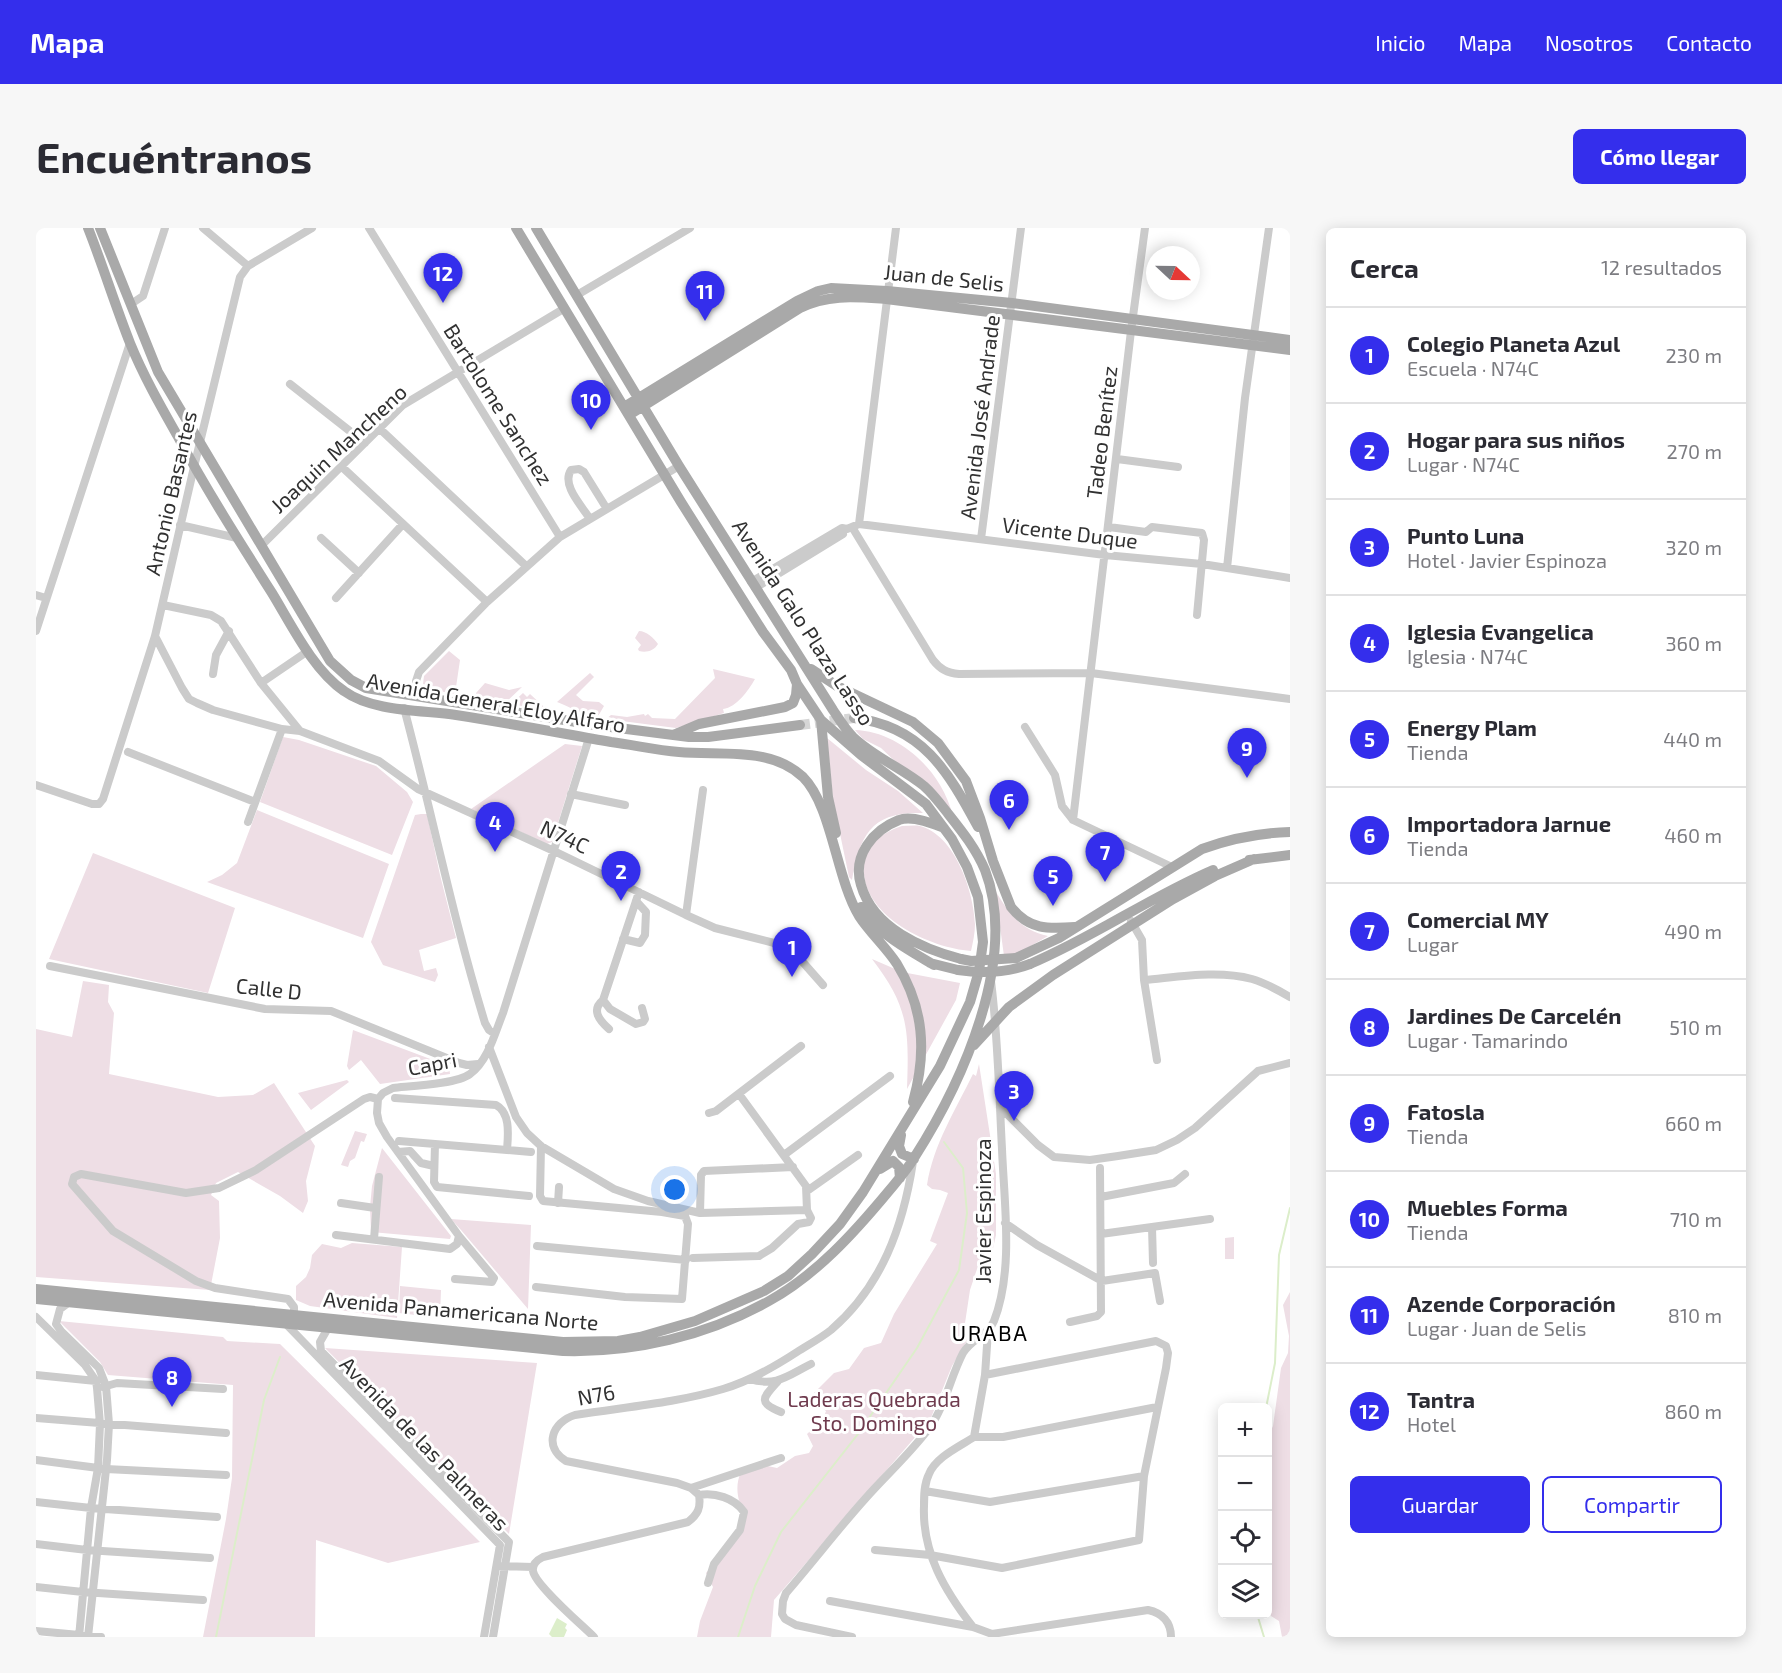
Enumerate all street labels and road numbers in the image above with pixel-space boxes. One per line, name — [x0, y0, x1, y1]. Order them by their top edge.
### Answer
street label: Juan de Selis — [883, 258, 1005, 296]
street label: Avenida José Andrade — [954, 313, 1004, 521]
street label: Bartolome Sanchez — [439, 319, 559, 489]
street label: Tadeo Benítez — [1080, 364, 1122, 500]
street label: Joaquin Mancheno — [265, 379, 411, 517]
street label: Antonio Basantes — [139, 408, 201, 578]
street label: Vicente Duque — [1001, 511, 1139, 553]
street label: Avenida Galo Plaza Lasso — [728, 514, 880, 730]
street label: Avenida General Eloy Alfaro — [365, 667, 627, 737]
street label: N74C — [537, 814, 593, 858]
street label: Calle D — [235, 972, 303, 1004]
street label: Capri — [405, 1046, 459, 1080]
street label: Javier Espinoza — [970, 1138, 995, 1284]
street label: Avenida Panamericana Norte — [322, 1286, 600, 1334]
street label: Avenida de las Palmeras — [335, 1351, 515, 1535]
street label: N76 — [575, 1378, 617, 1410]

